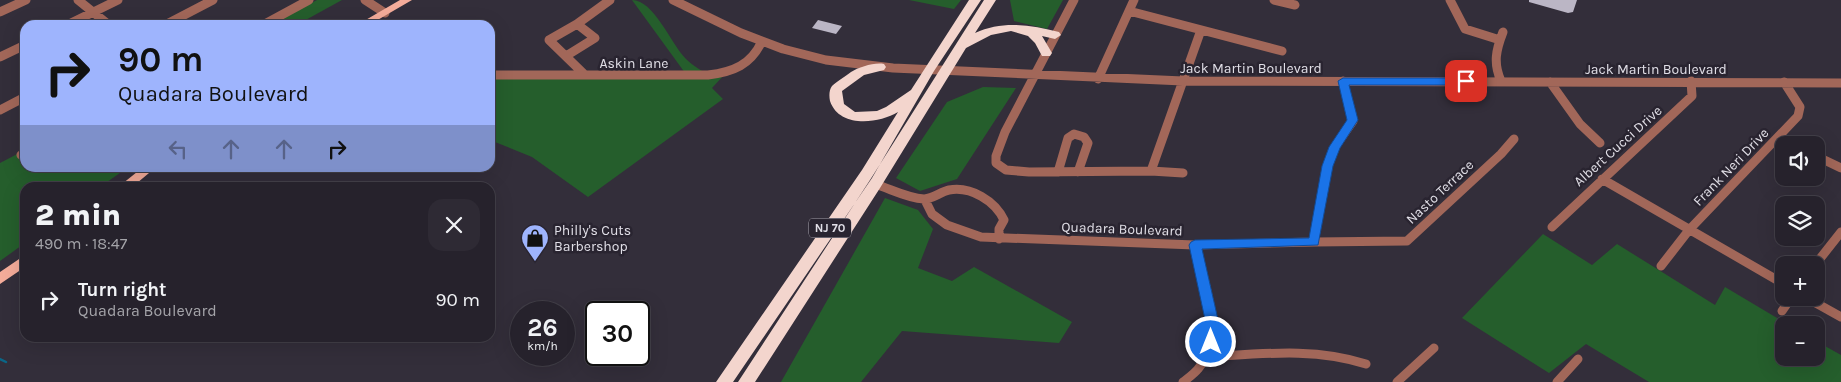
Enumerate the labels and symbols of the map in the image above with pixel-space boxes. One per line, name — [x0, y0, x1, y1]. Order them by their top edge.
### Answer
street label: Askin Lane — [599, 55, 669, 72]
street label: Jack Martin Boulevard — [1180, 60, 1322, 77]
pin — [1445, 60, 1487, 102]
street label: Jack Martin Boulevard — [1585, 61, 1727, 78]
street label: Albert Cucci Drive — [1570, 102, 1666, 190]
street label: Frank Neri Drive — [1690, 124, 1772, 210]
street label: Nasto Terrace — [1403, 156, 1477, 228]
road number: NJ 70 — [809, 218, 851, 238]
street label: Quadara Boulevard — [1061, 218, 1183, 240]
place label: Philly's Cuts Barbershop — [554, 222, 631, 255]
shop icon: Philly's Cuts Barbershop — [520, 223, 550, 262]
speed limit sign: 30 — [585, 301, 650, 366]
position arrow — [1184, 315, 1236, 367]

